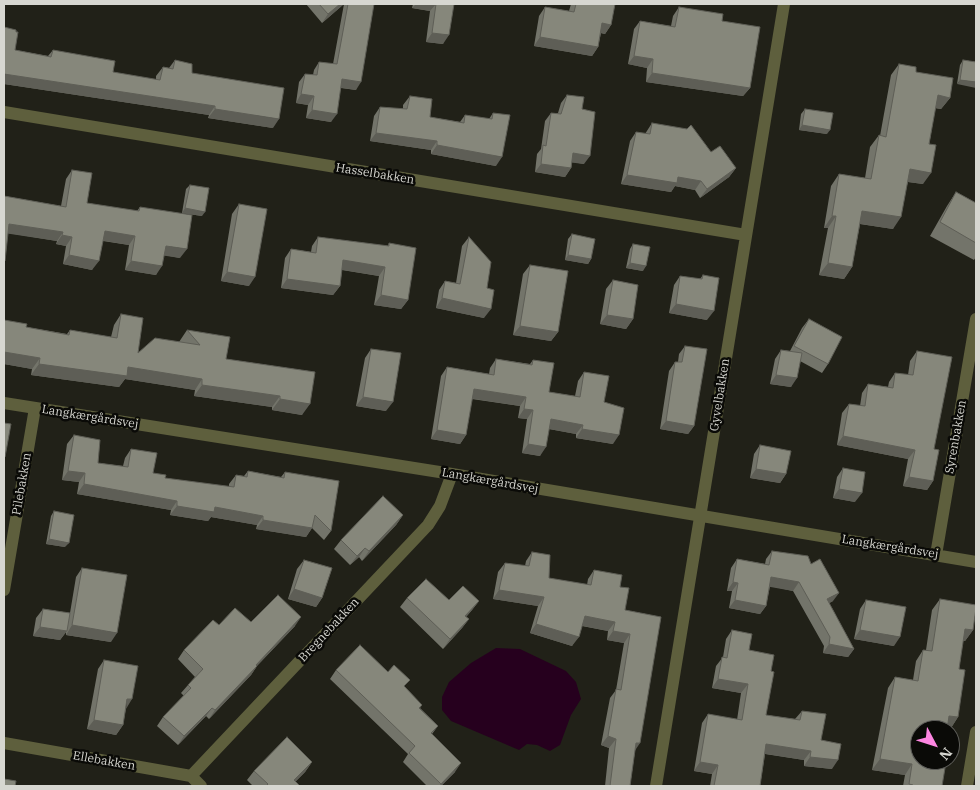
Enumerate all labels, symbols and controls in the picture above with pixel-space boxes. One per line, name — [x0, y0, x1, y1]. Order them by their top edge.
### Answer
street label: Hasselbakken — [335, 161, 415, 187]
street label: Gyvelbakken — [707, 358, 733, 432]
street label: Syrenbakken — [942, 399, 970, 475]
street label: Langkærgårdsvej — [41, 402, 139, 432]
street label: Pilebakken — [9, 452, 35, 516]
street label: Langkærgårdsvej — [441, 465, 539, 497]
street label: Langkærgårdsvej — [841, 532, 939, 562]
street label: Bregnebakken — [296, 595, 362, 665]
north arrow — [910, 720, 960, 770]
text: N — [935, 744, 956, 764]
street label: Ellebakken — [72, 748, 136, 774]

